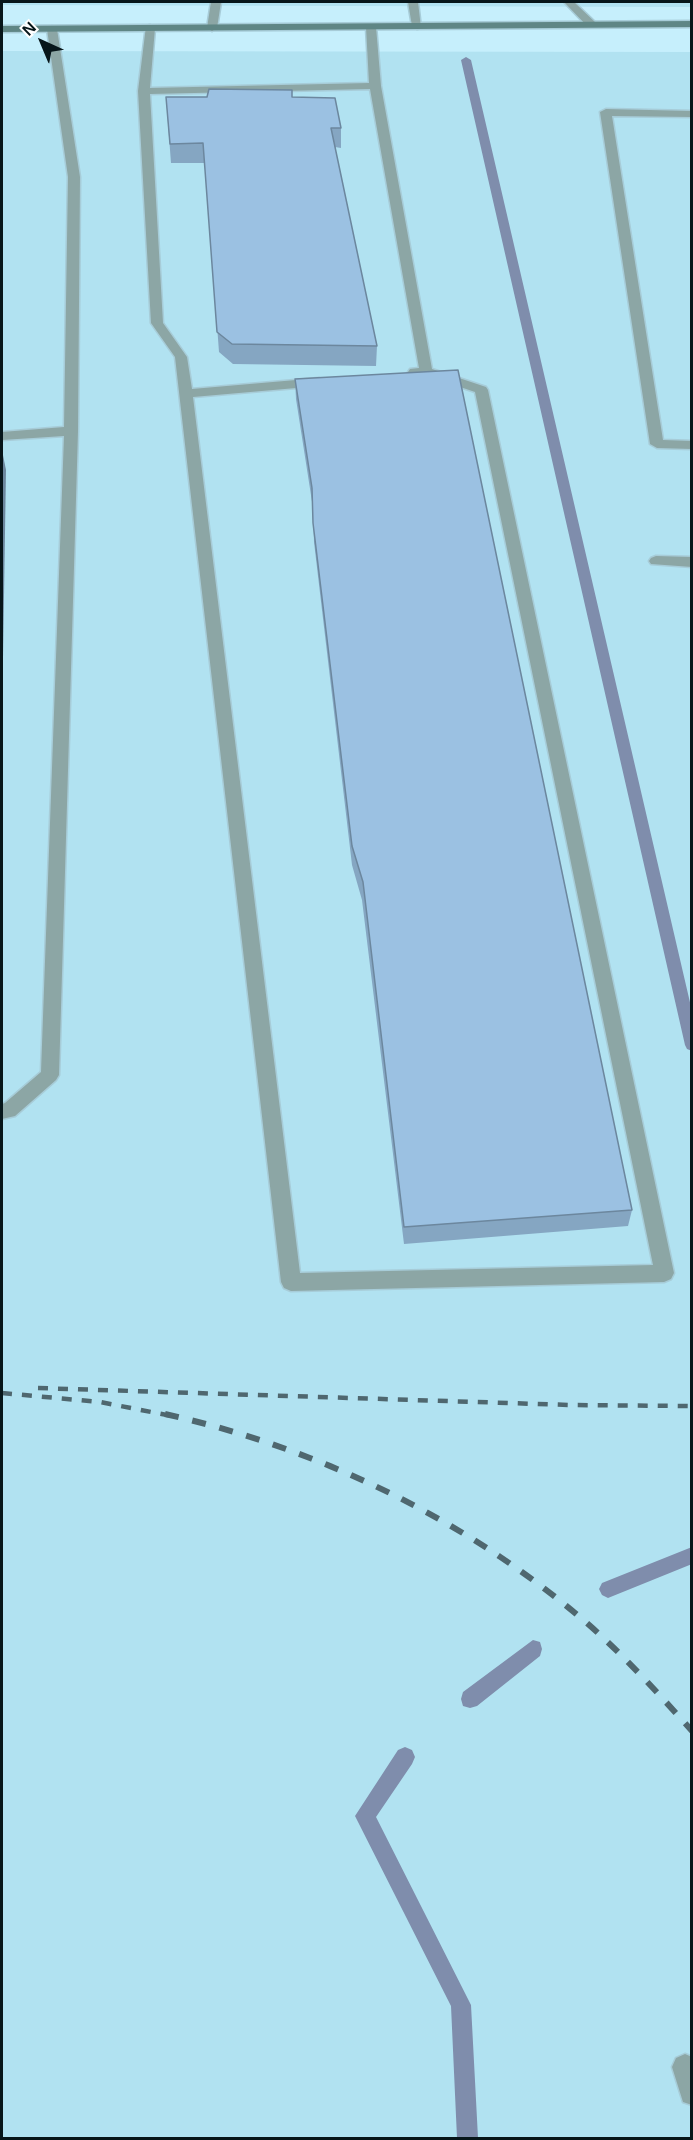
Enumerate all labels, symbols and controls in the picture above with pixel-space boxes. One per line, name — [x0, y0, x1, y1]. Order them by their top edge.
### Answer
north arrow — [12, 12, 72, 72]
text: N — [19, 19, 39, 39]

